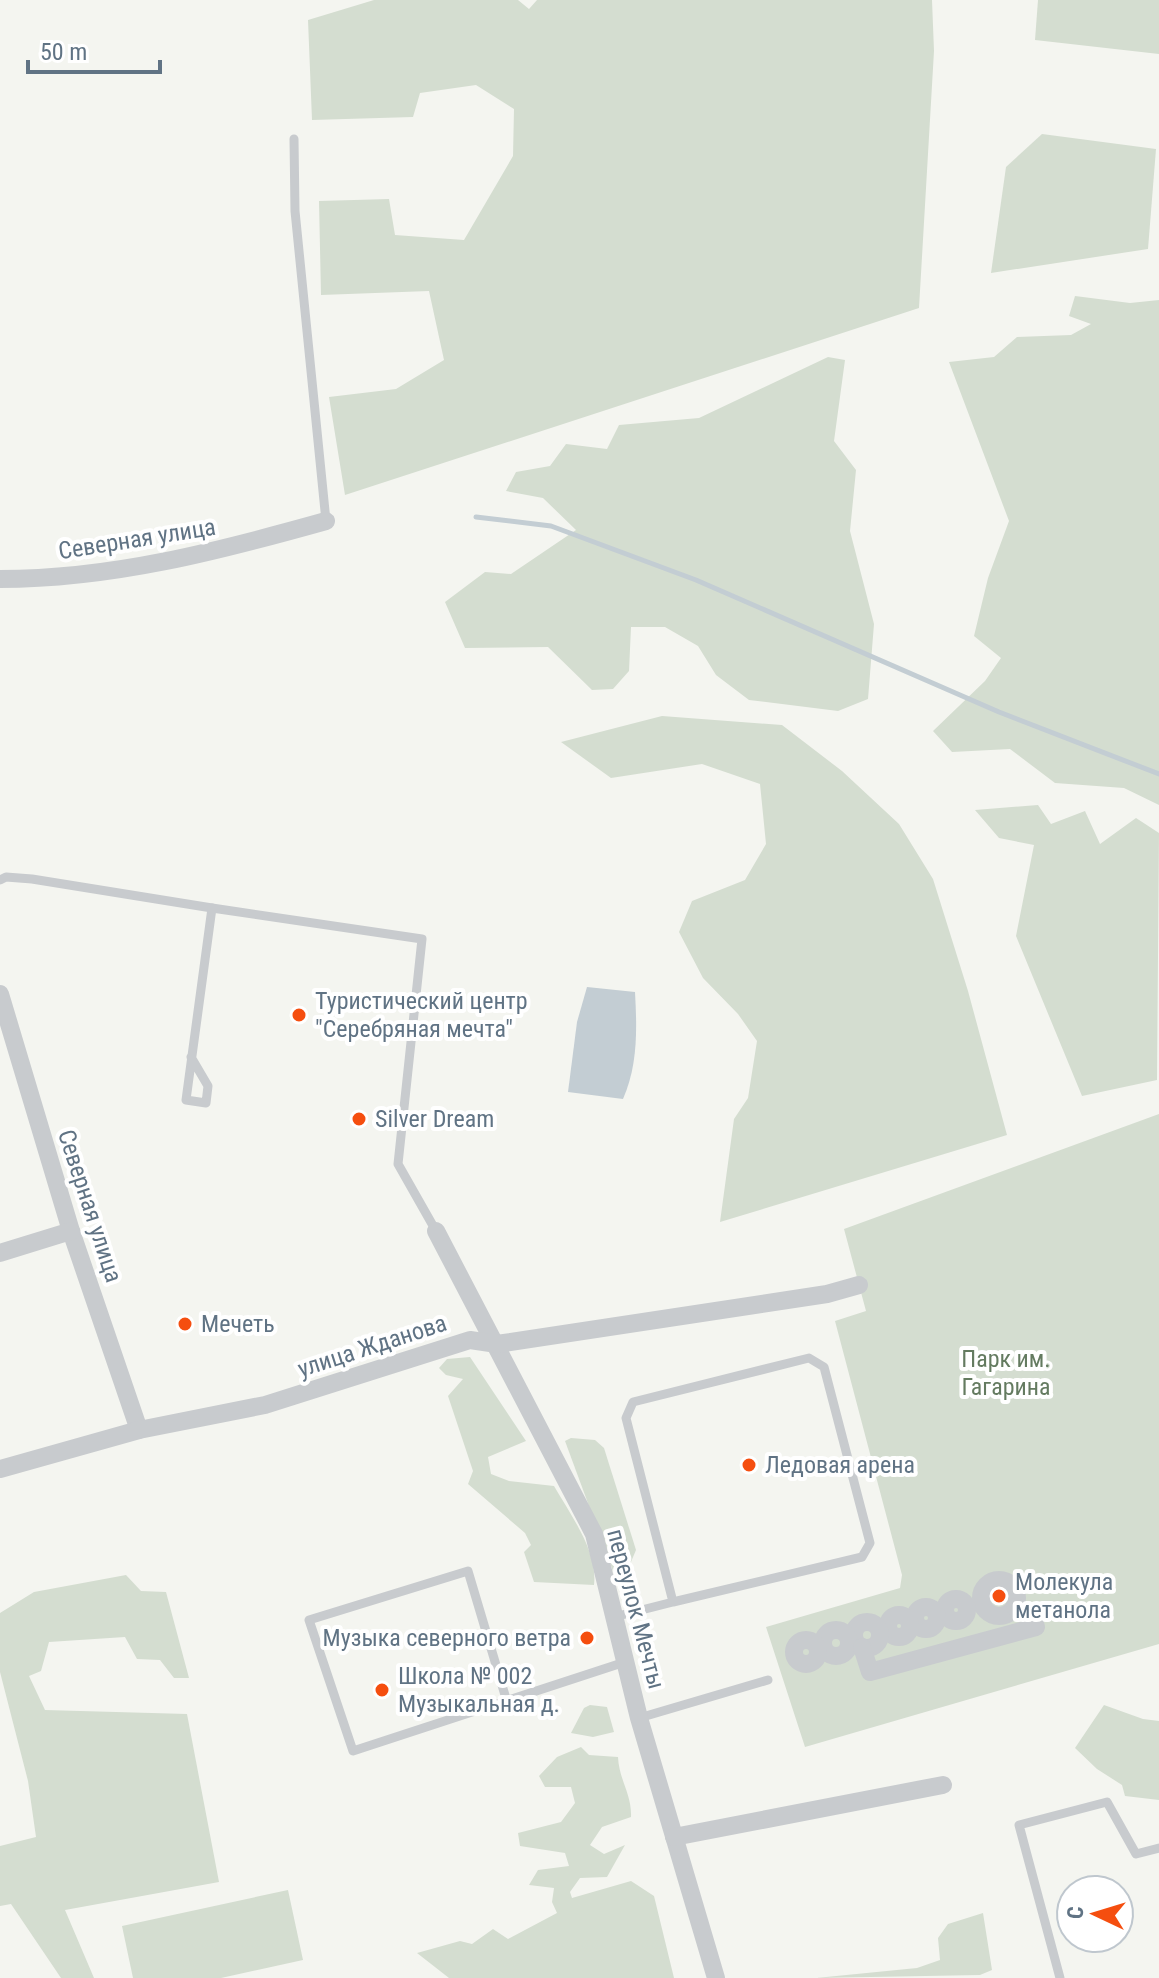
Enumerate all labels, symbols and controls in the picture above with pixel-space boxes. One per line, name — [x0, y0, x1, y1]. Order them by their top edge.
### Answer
scale bar — [28, 24, 160, 74]
text: 50 m — [40, 38, 87, 66]
street label: Северная улица — [56, 513, 218, 565]
place label: Туристический центр "Серебряная мечта" — [315, 987, 528, 1043]
marker: Туристический центр "Серебряная мечта" — [290, 1006, 308, 1024]
place label: Silver Dream — [375, 1105, 494, 1133]
marker: Silver Dream — [350, 1110, 368, 1128]
street label: Северная улица — [52, 1126, 128, 1286]
street label: улица Жданова — [294, 1309, 450, 1383]
place label: Мечеть — [201, 1310, 275, 1338]
marker: Мечеть — [176, 1315, 194, 1333]
park label: Парк им. Гагарина — [961, 1345, 1051, 1401]
place label: Ледовая арена — [765, 1451, 915, 1479]
marker: Ледовая арена — [740, 1456, 758, 1474]
street label: переулок Мечты — [601, 1526, 671, 1692]
place label: Молекула метанола — [1015, 1568, 1113, 1624]
marker: Молекула метанола — [990, 1587, 1008, 1605]
place label: Музыка северного ветра — [323, 1624, 571, 1652]
marker: Музыка северного ветра — [578, 1629, 596, 1647]
place label: Школа № 002 Музыкальная д. — [398, 1662, 560, 1718]
marker: Школа № 002 Музыкальная д. — [373, 1681, 391, 1699]
north arrow — [1055, 1874, 1135, 1954]
text: С — [1063, 1906, 1088, 1920]

